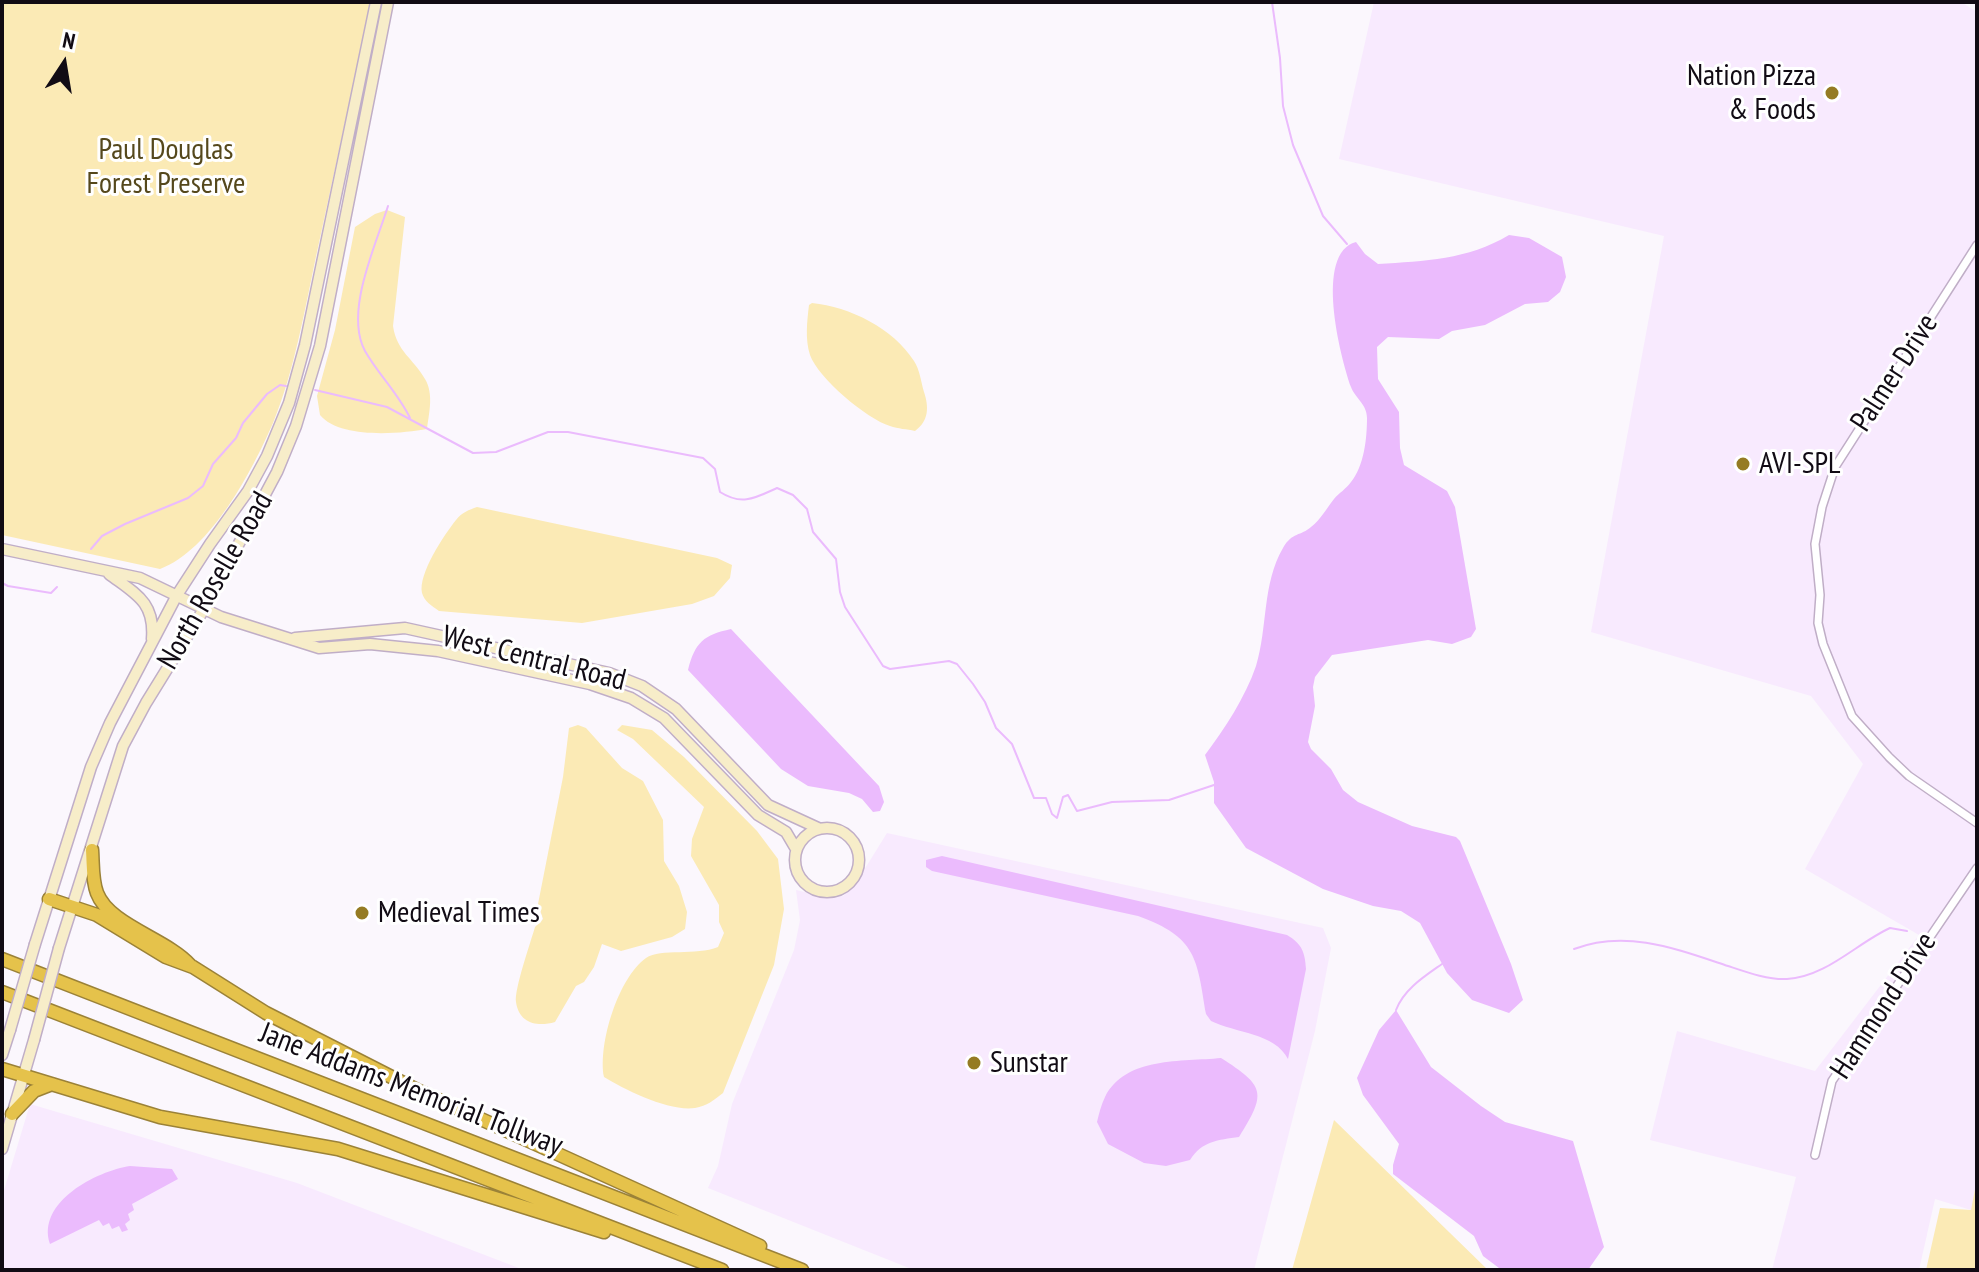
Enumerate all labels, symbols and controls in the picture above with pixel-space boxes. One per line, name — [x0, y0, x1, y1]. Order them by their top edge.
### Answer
north arrow — [24, 24, 104, 104]
text: N — [60, 26, 78, 55]
place label: Nation Pizza & Foods — [1687, 58, 1816, 128]
marker: Nation Pizza & Foods — [1823, 84, 1841, 102]
park label: Paul Douglas Forest Preserve — [87, 132, 245, 202]
street label: Palmer Drive — [1844, 308, 1946, 438]
place label: AVI-SPL — [1759, 446, 1840, 482]
marker: AVI-SPL — [1734, 455, 1752, 473]
street label: North Roselle Road — [151, 486, 281, 676]
street label: West Central Road — [439, 619, 629, 699]
place label: Medieval Times — [378, 895, 540, 931]
marker: Medieval Times — [353, 904, 371, 922]
street label: Hammond Drive — [1823, 926, 1945, 1086]
street label: Jane Addams Memorial Tollway — [254, 1016, 568, 1164]
place label: Sunstar — [990, 1045, 1068, 1081]
marker: Sunstar — [965, 1054, 983, 1072]

